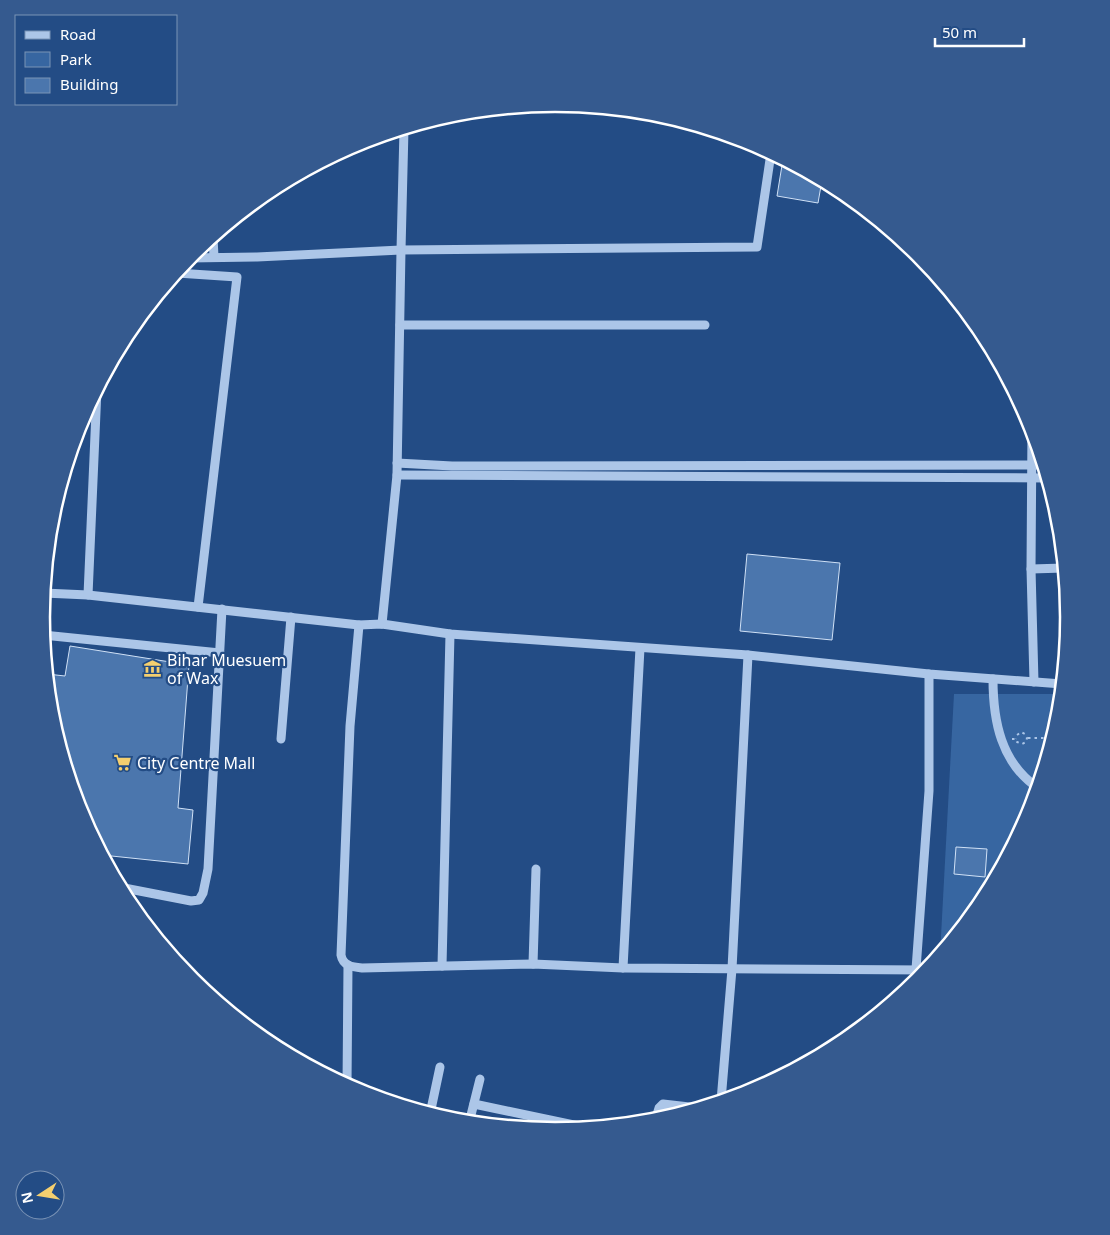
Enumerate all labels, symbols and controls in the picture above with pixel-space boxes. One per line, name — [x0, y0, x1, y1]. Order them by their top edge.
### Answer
legend — [15, 15, 178, 105]
scale bar — [935, 15, 1024, 47]
text: 50 m — [942, 22, 977, 42]
text: Road — [60, 24, 96, 44]
text: Park — [60, 49, 92, 69]
text: Building — [60, 74, 118, 94]
place label: Bihar Muesuem of Wax — [167, 649, 286, 689]
museum icon: Bihar Muesuem of Wax — [143, 659, 163, 679]
place label: City Centre Mall — [137, 752, 255, 774]
supermarket icon: City Centre Mall — [113, 753, 133, 773]
north arrow — [15, 1170, 65, 1220]
text: N — [16, 1190, 37, 1205]

